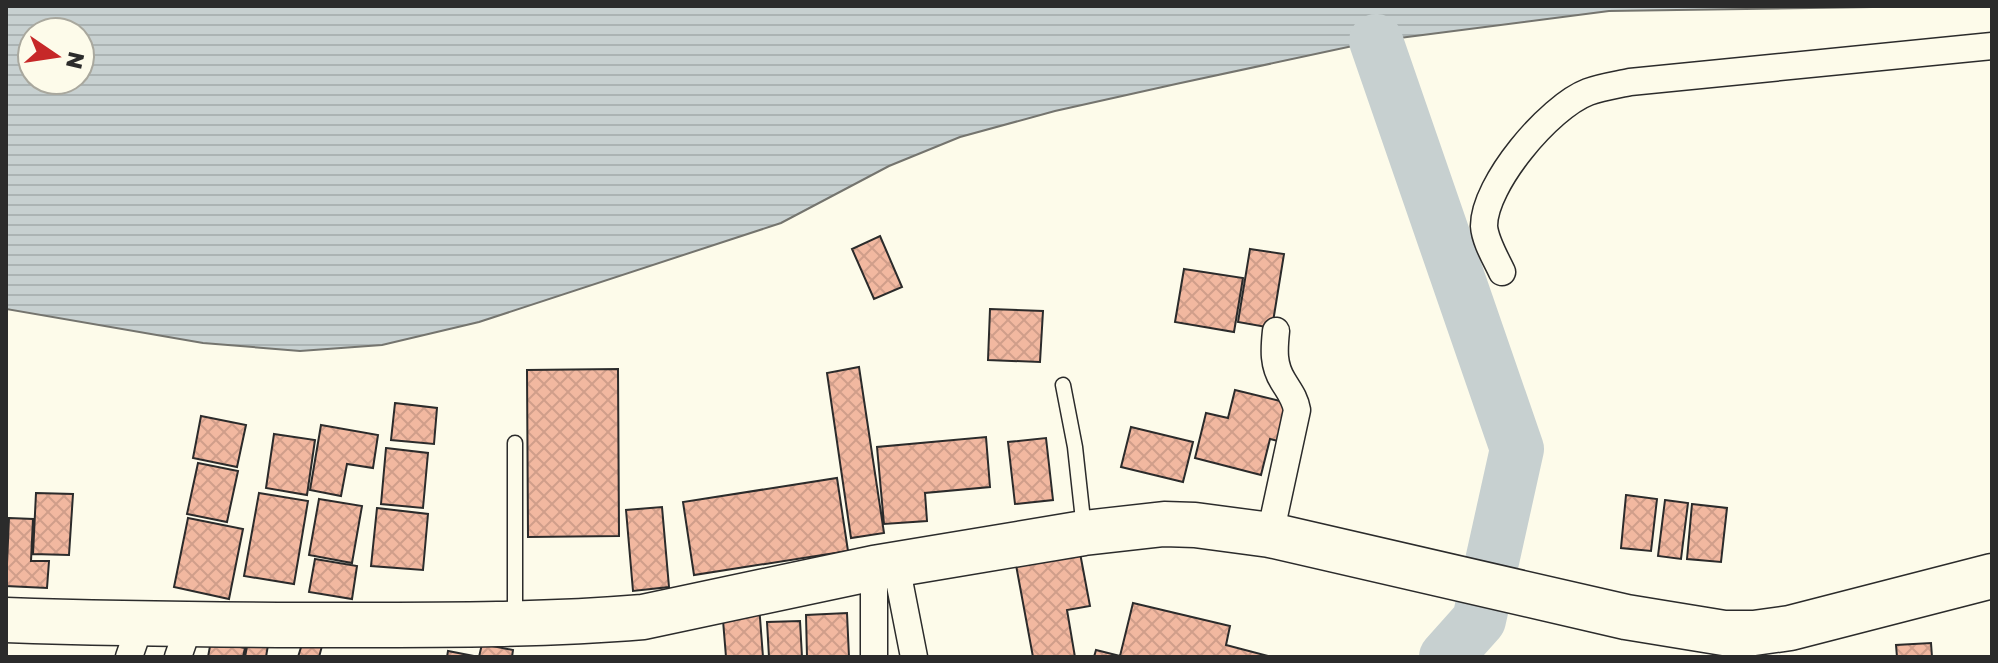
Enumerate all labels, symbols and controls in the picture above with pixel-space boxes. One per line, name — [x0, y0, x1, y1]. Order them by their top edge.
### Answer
north arrow — [16, 16, 96, 96]
text: N — [61, 49, 91, 72]

